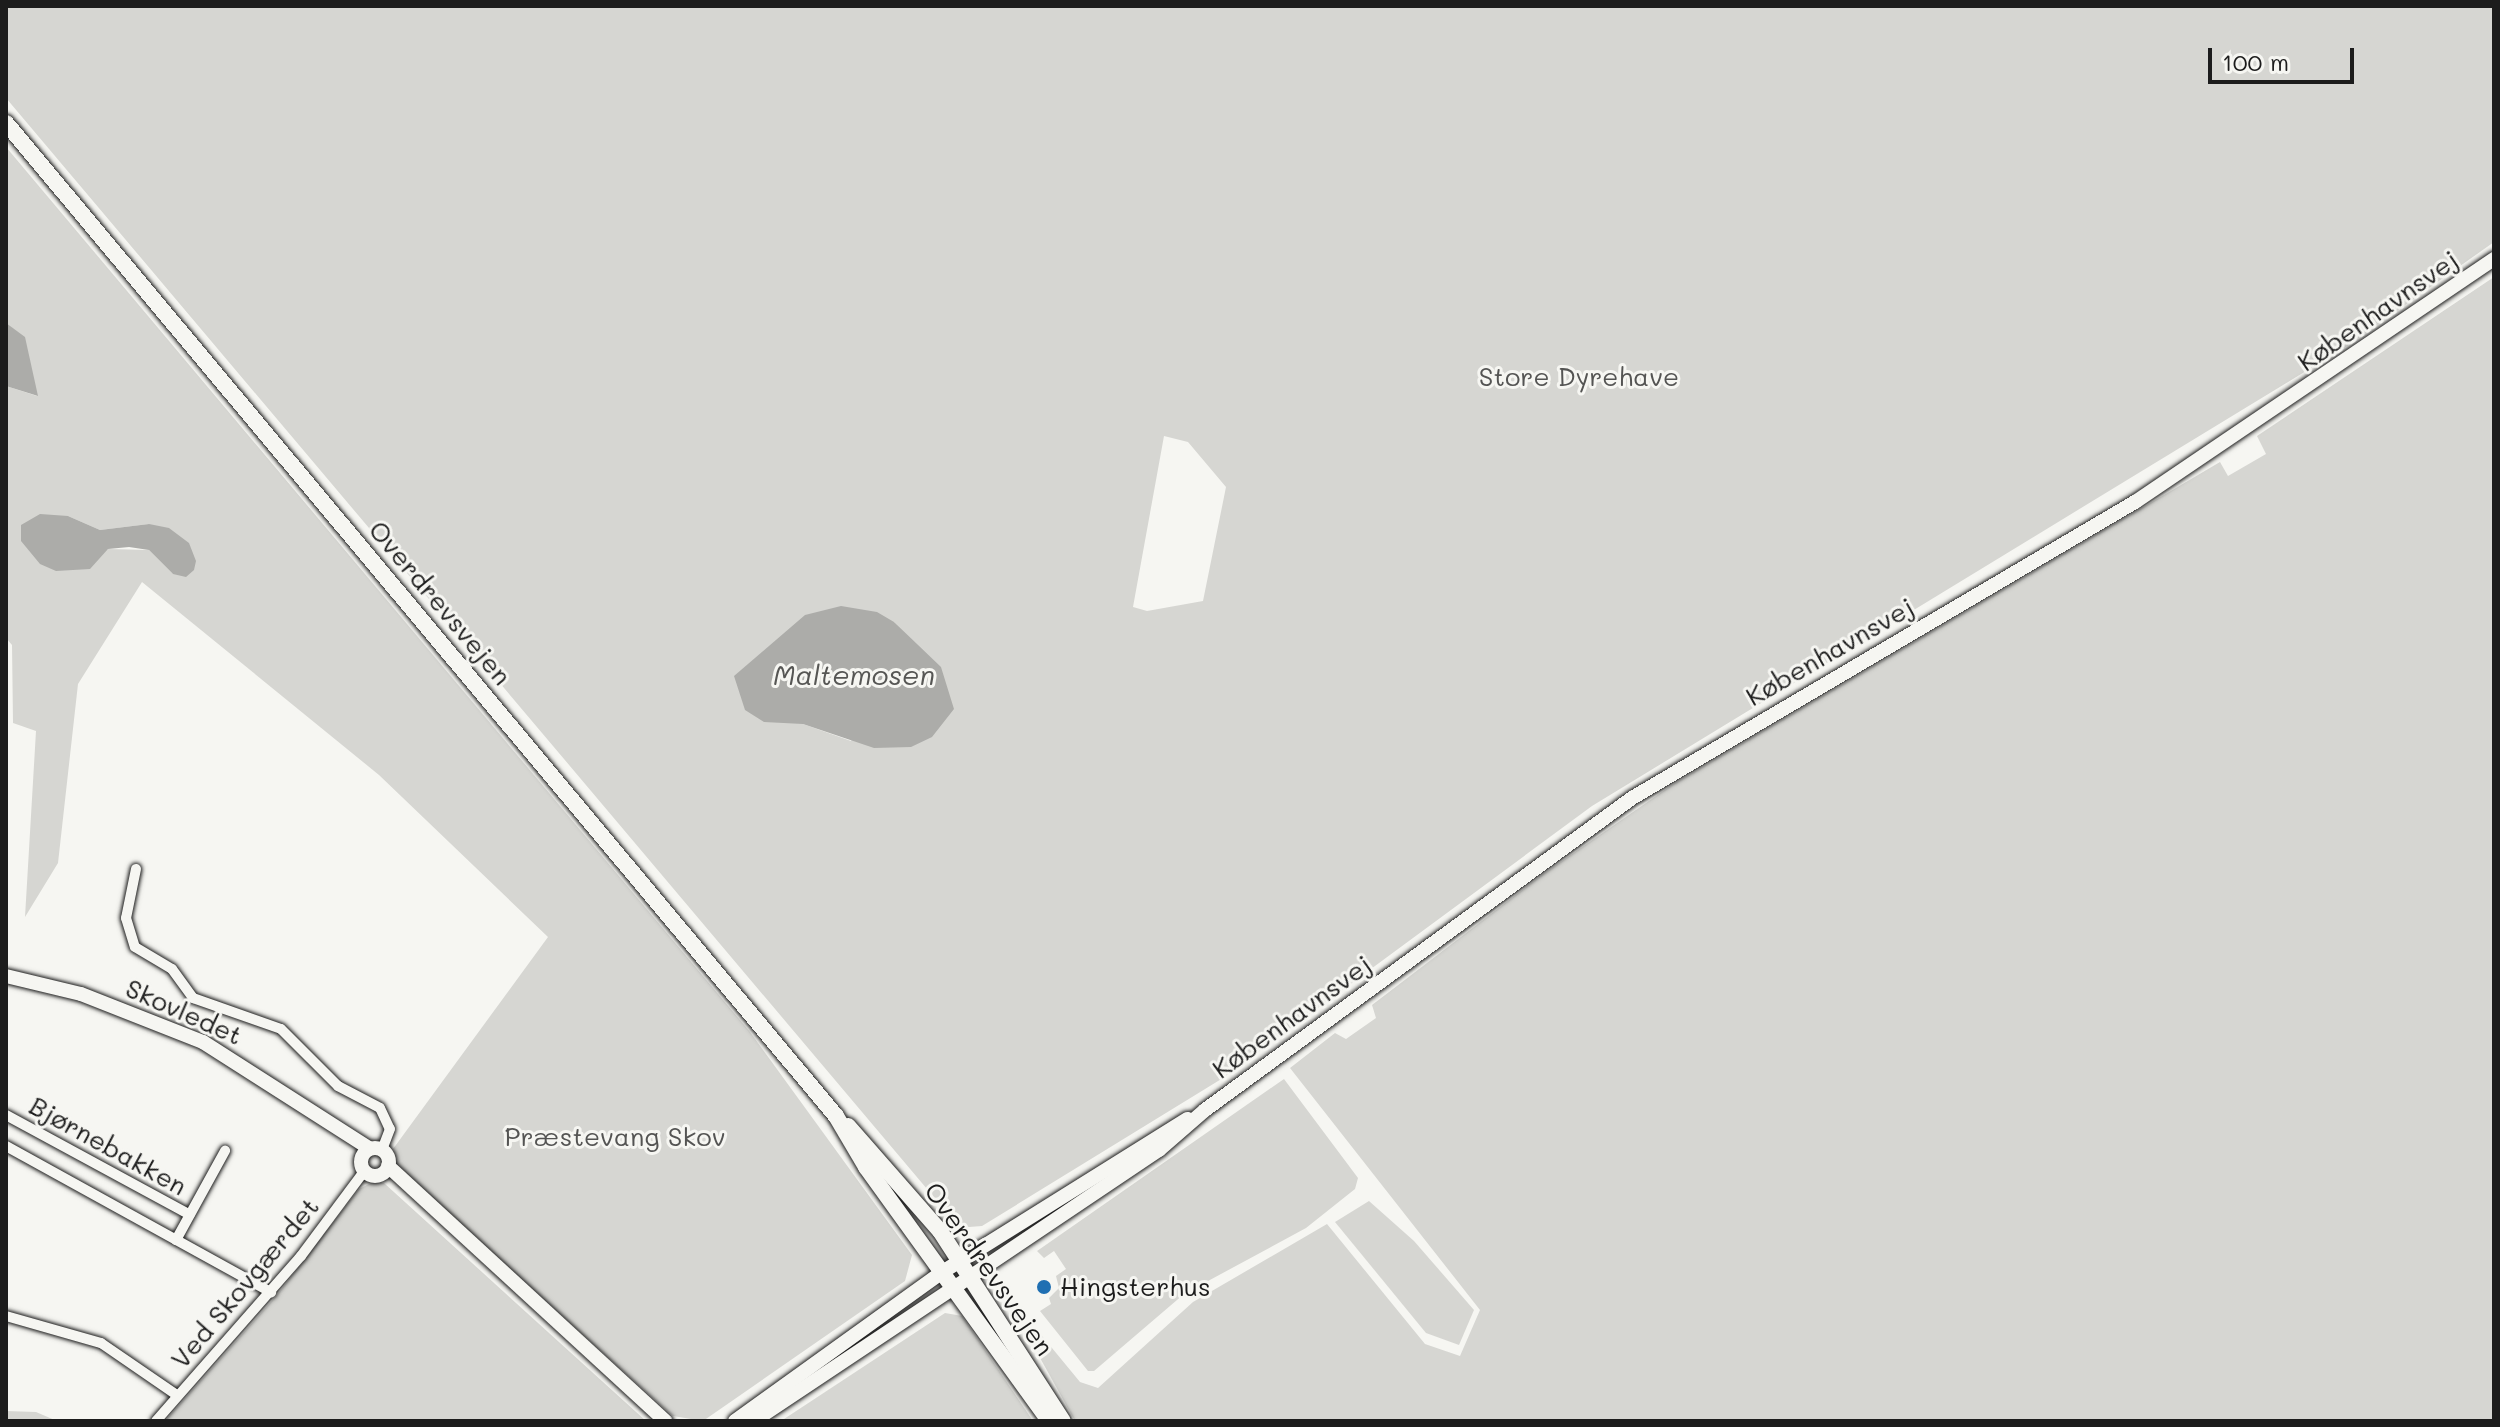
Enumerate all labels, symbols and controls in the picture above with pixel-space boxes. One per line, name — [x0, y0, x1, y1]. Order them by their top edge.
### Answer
scale bar — [2212, 32, 2358, 82]
text: 100 m — [2222, 46, 2289, 77]
street label: Københavnsvej — [2292, 244, 2464, 378]
park label: Store Dyrehave — [1479, 361, 1679, 393]
street label: Overdrevsvejen — [362, 515, 518, 691]
street label: Københavnsvej — [1740, 591, 1920, 713]
water label: Maltemosen — [773, 657, 935, 691]
street label: Københavnsvej — [1207, 949, 1377, 1085]
street label: Skovledet — [121, 972, 247, 1052]
street label: Bjørnebakken — [24, 1090, 192, 1202]
park label: Præstevang Skov — [505, 1121, 725, 1153]
street label: Overdrevsvejen — [918, 1176, 1060, 1362]
street label: Ved Skovgærdet — [165, 1191, 325, 1375]
place label: Hingsterhus — [1060, 1271, 1211, 1303]
marker: Hingsterhus — [1035, 1278, 1053, 1296]

